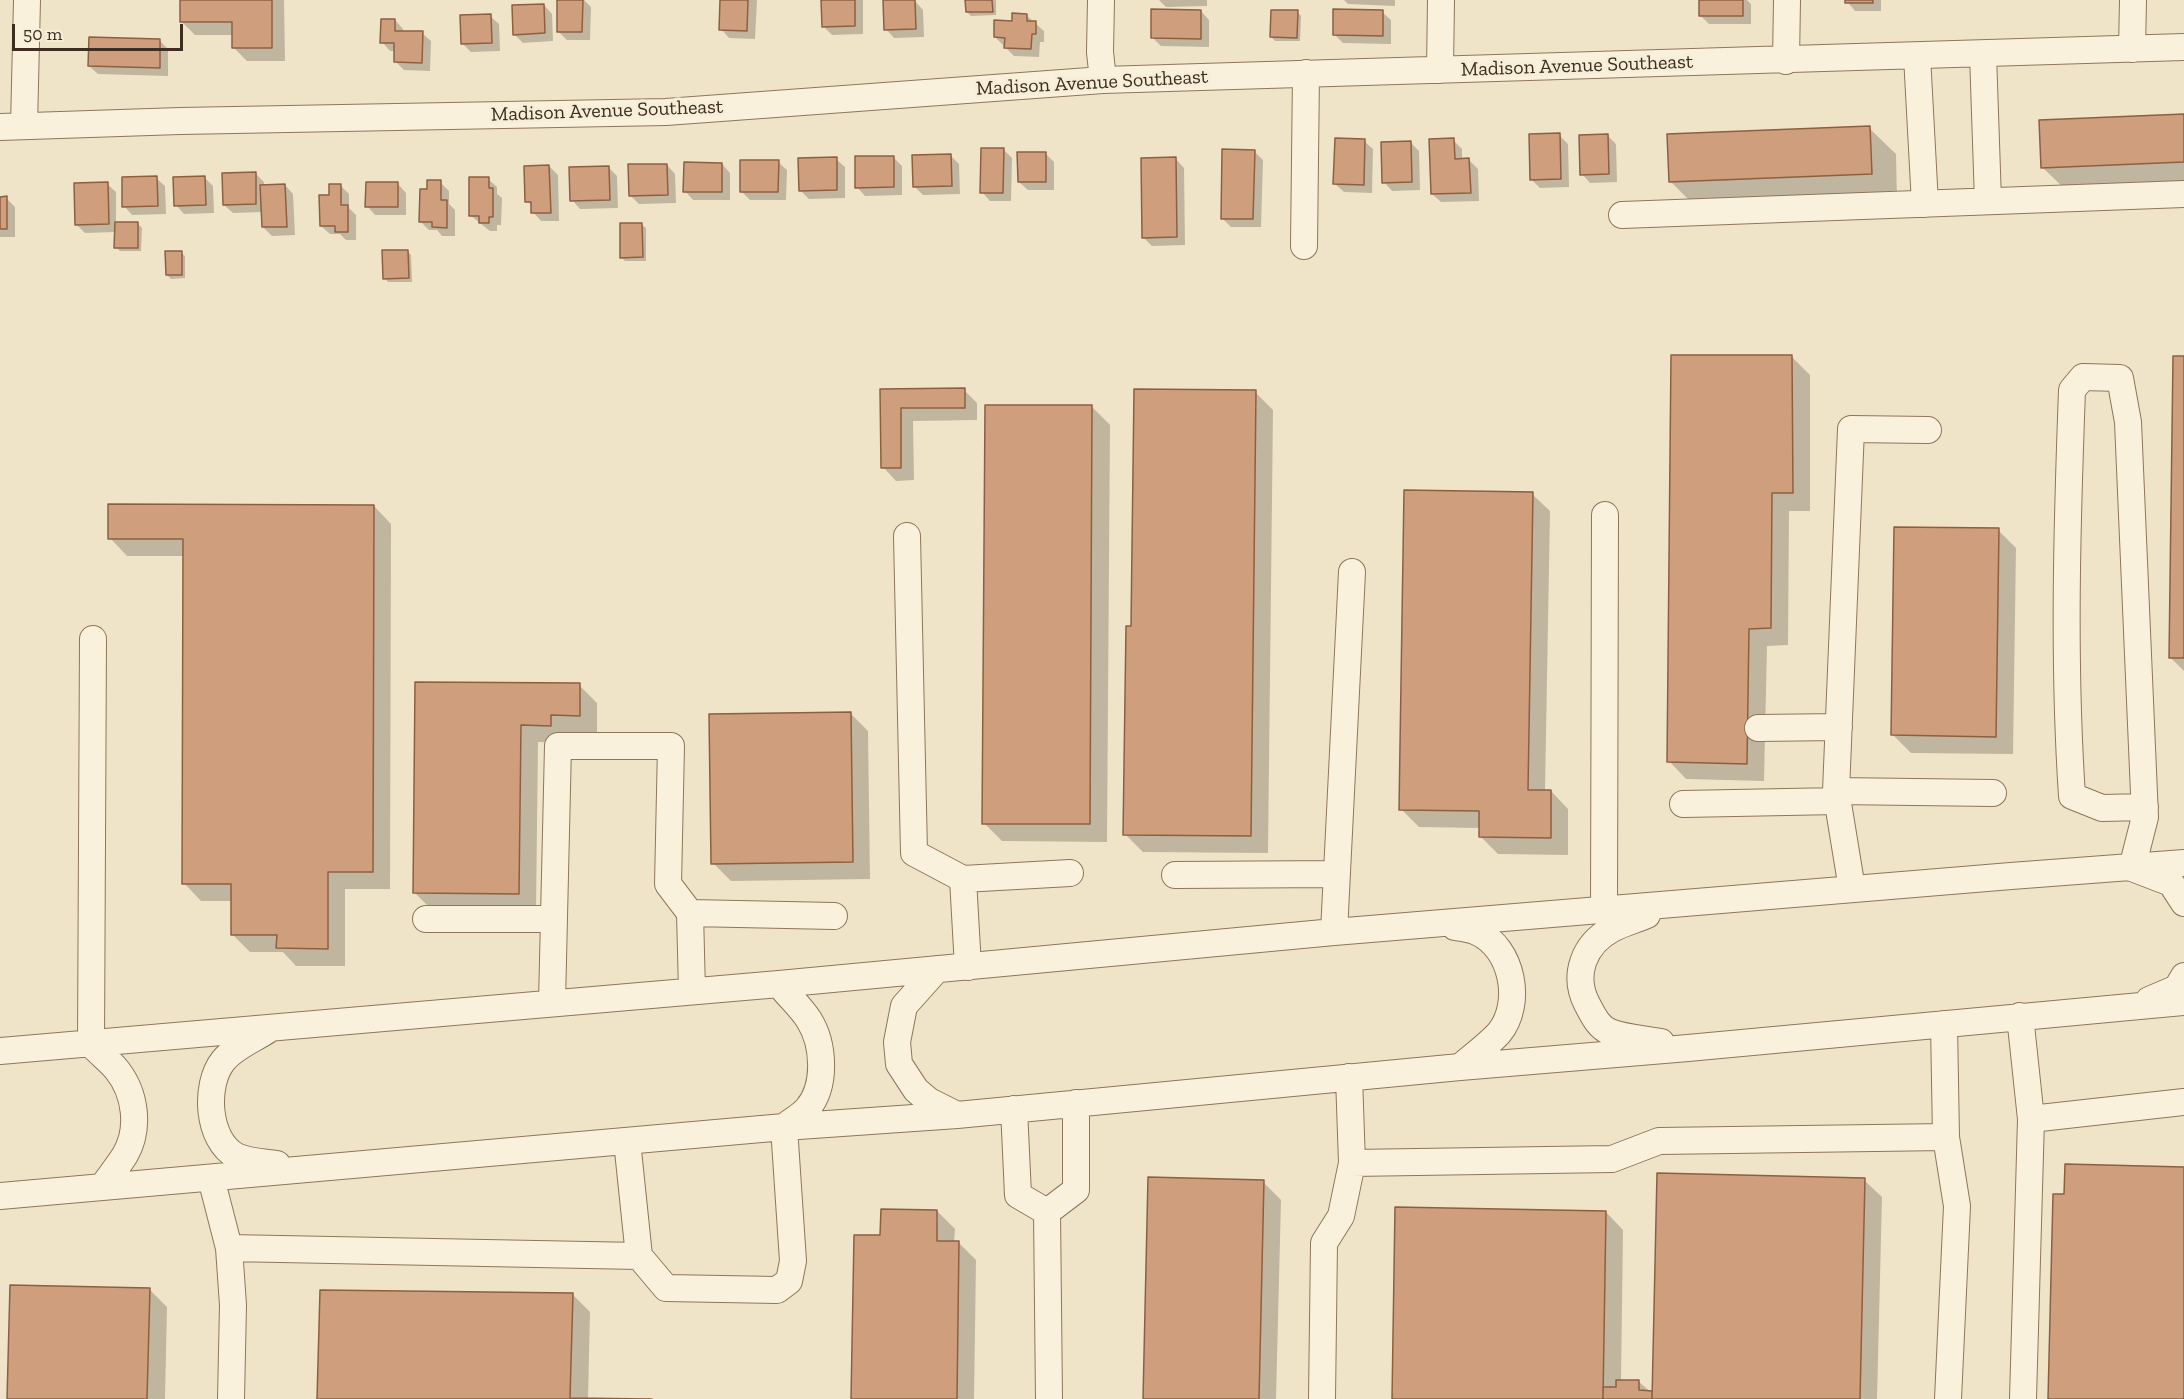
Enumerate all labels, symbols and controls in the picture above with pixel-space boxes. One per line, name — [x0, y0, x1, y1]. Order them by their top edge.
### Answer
scale bar — [15, 12, 186, 50]
text: 50 m — [23, 23, 62, 45]
street label: Madison Avenue Southeast — [1460, 50, 1694, 82]
street label: Madison Avenue Southeast — [975, 65, 1209, 101]
street label: Madison Avenue Southeast — [490, 95, 724, 127]

